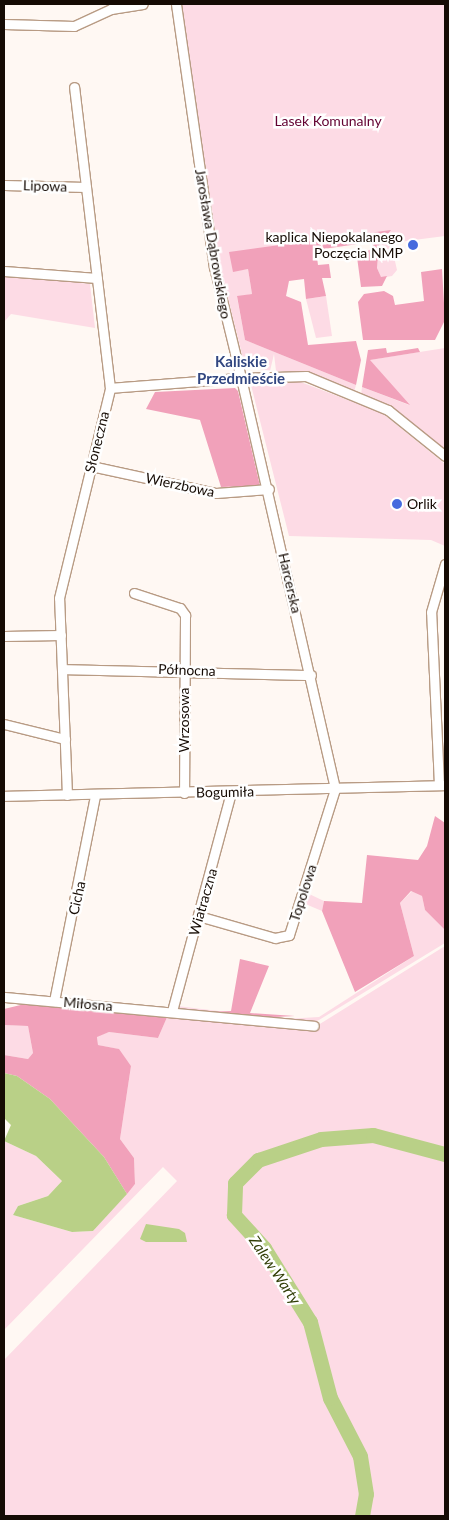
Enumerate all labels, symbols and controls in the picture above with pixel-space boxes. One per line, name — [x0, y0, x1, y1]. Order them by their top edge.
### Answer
park label: Lasek Komunalny — [274, 113, 382, 129]
street label: Jarosława Dąbrowskiego — [192, 168, 234, 320]
street label: Lipowa — [23, 177, 67, 195]
place label: kaplica Niepokalanego Poczęcia NMP — [265, 229, 403, 262]
marker: kaplica Niepokalanego Poczęcia NMP — [407, 239, 419, 251]
district label: Kaliskie Przedmieście — [197, 352, 285, 387]
street label: Słoneczna — [81, 410, 113, 474]
street label: Wierzbowa — [144, 469, 216, 501]
place label: Orlik — [407, 496, 437, 512]
marker: Orlik — [391, 498, 403, 510]
street label: Harcerska — [275, 551, 305, 615]
street label: Północna — [158, 661, 216, 679]
street label: Wrzosowa — [176, 688, 192, 752]
street label: Bogumiła — [196, 783, 254, 801]
street label: Topolowa — [286, 862, 320, 924]
street label: Wiatraczna — [185, 866, 221, 938]
street label: Cicha — [65, 879, 89, 917]
street label: Miłosna — [63, 993, 113, 1015]
water label: Zalew Warty — [245, 1232, 305, 1308]

